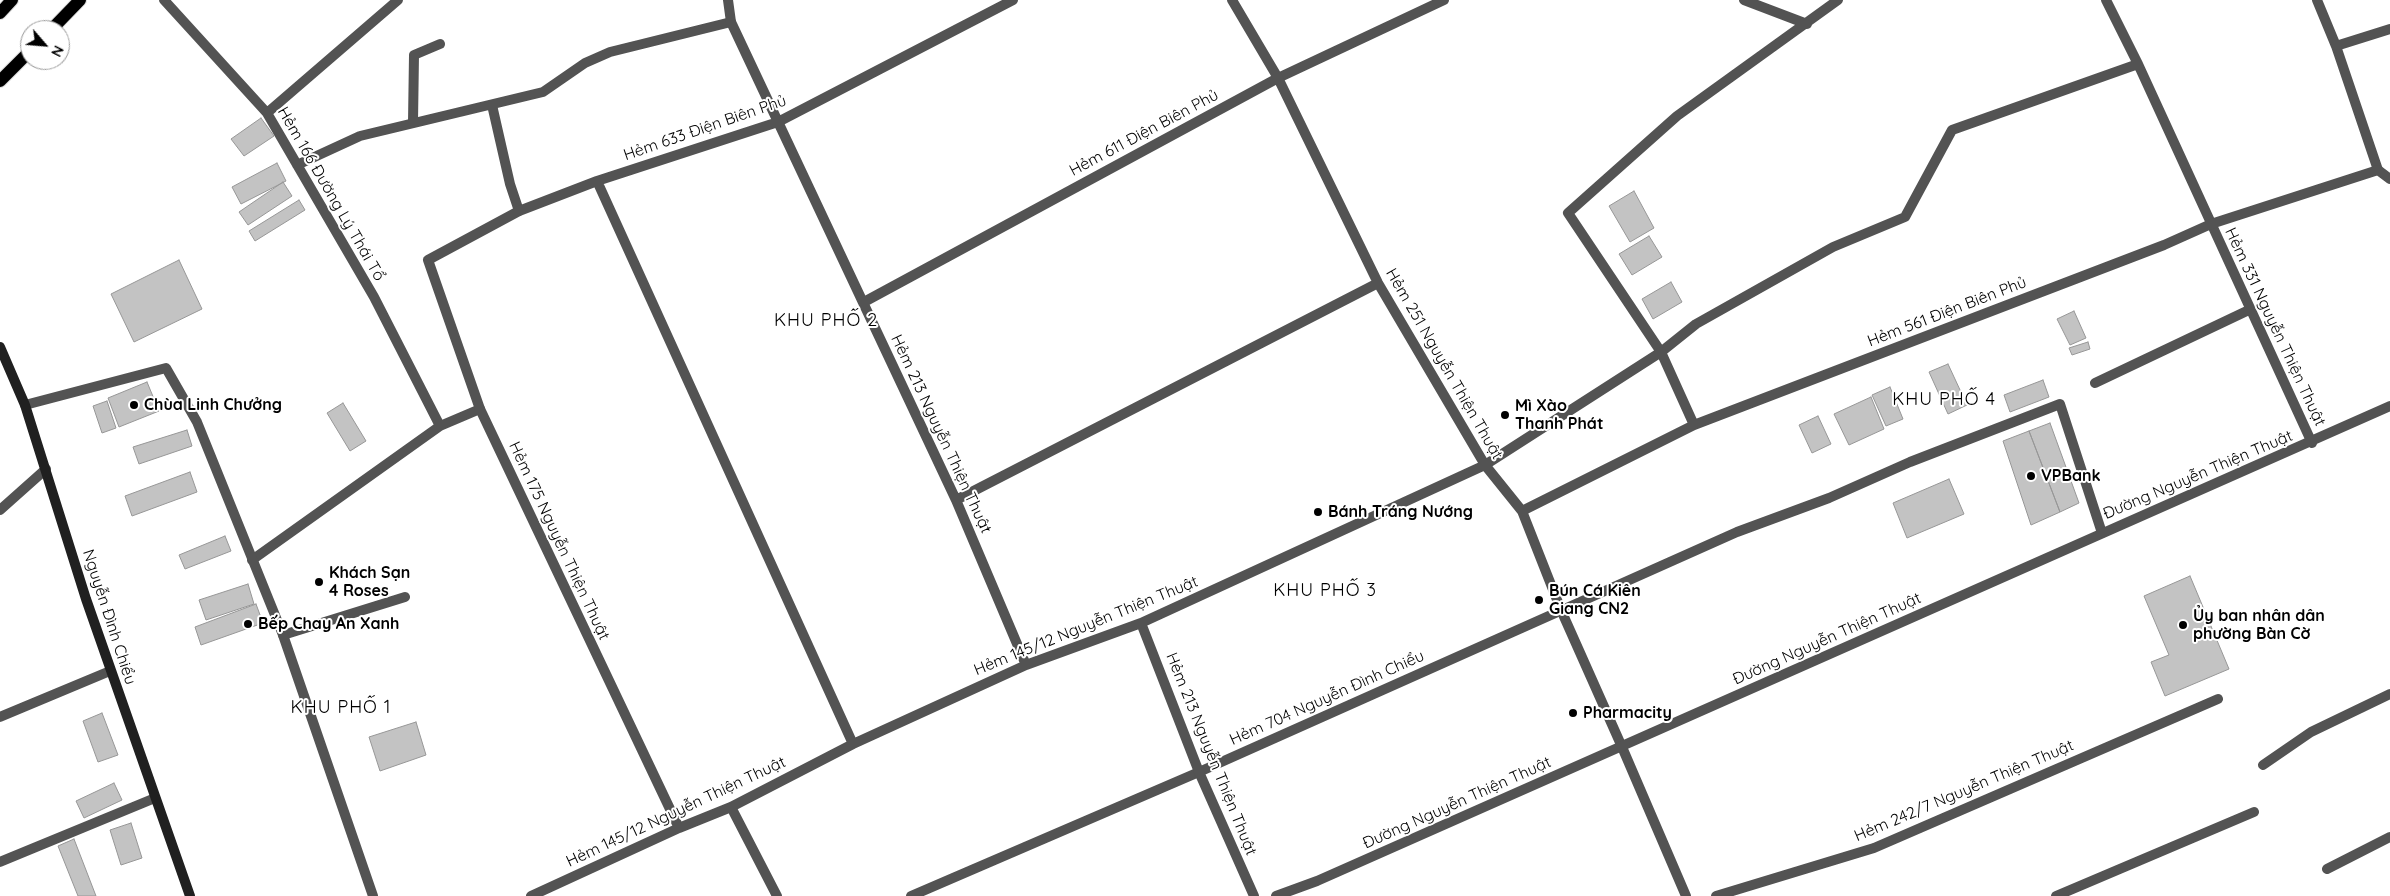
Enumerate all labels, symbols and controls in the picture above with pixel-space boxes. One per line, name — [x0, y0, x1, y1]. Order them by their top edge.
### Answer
north arrow — [20, 20, 70, 70]
text: N — [47, 43, 68, 60]
street label: Hẻm 611 Ðiện Biên Phủ — [1066, 86, 1222, 180]
street label: Hẻm 633 Ðiện Biên Phủ — [621, 91, 789, 165]
street label: Hẻm 166 Đường Lý Thái Tổ — [273, 103, 389, 285]
street label: Hẻm 331 Nguyễn Thiện Thuật — [2221, 225, 2329, 429]
street label: Hẻm 251 Nguyễn Thiện Thuật — [1381, 265, 1507, 463]
street label: Hẻm 561 Ðiện Biên Phủ — [1865, 273, 2029, 351]
district label: KHU PHỐ 2 — [773, 310, 879, 332]
street label: Hẻm 213 Nguyễn Thiện Thuật — [886, 332, 996, 536]
district label: KHU PHỐ 4 — [1891, 389, 1997, 411]
place label: Chùa Linh Chưởng — [144, 395, 282, 415]
place label: Mì Xào Thanh Phát — [1515, 396, 1603, 434]
marker: Chùa Linh Chưởng — [128, 399, 140, 411]
marker: Mì Xào Thanh Phát — [1499, 409, 1511, 421]
street label: Đường Nguyễn Thiện Thuật — [2100, 426, 2296, 524]
street label: Hẻm 175 Nguyễn Thiện Thuật — [504, 439, 614, 643]
place label: VPBank — [2041, 466, 2101, 486]
marker: VPBank — [2025, 470, 2037, 482]
place label: Bánh Tráng Nướng — [1328, 502, 1473, 522]
marker: Bánh Tráng Nướng — [1312, 506, 1324, 518]
street label: Nguyễn Đình Chiểu — [78, 547, 140, 687]
place label: Khách Sạn 4 Roses — [329, 563, 410, 601]
street label: Hẻm 145/12 Nguyễn Thiện Thuật — [971, 572, 1201, 680]
marker: Khách Sạn 4 Roses — [313, 576, 325, 588]
district label: KHU PHỐ 3 — [1272, 580, 1378, 602]
place label: Bún Cá Kiên Giang CN2 — [1549, 581, 1641, 619]
street label: Đường Nguyễn Thiện Thuật — [1730, 589, 1924, 689]
marker: Bún Cá Kiên Giang CN2 — [1533, 594, 1545, 606]
place label: Ủy ban nhân dân phường Bàn Cờ — [2193, 606, 2325, 644]
place label: Bếp Chay An Xanh — [258, 614, 399, 634]
marker: Bếp Chay An Xanh — [242, 618, 254, 630]
marker: Ủy ban nhân dân phường Bàn Cờ — [2177, 619, 2189, 631]
street label: Hẻm 704 Nguyễn Đình Chiểu — [1227, 646, 1427, 750]
street label: Hẻm 213 Nguyễn Thiện Thuật — [1161, 650, 1261, 858]
district label: KHU PHỐ 1 — [289, 697, 393, 719]
place label: Pharmacity — [1583, 703, 1672, 723]
marker: Pharmacity — [1567, 707, 1579, 719]
street label: Hẻm 242/7 Nguyễn Thiện Thuật — [1851, 736, 2077, 846]
street label: Hẻm 145/12 Nguyễn Thiện Thuật — [563, 753, 789, 871]
street label: Đường Nguyễn Thiện Thuật — [1360, 753, 1554, 853]

